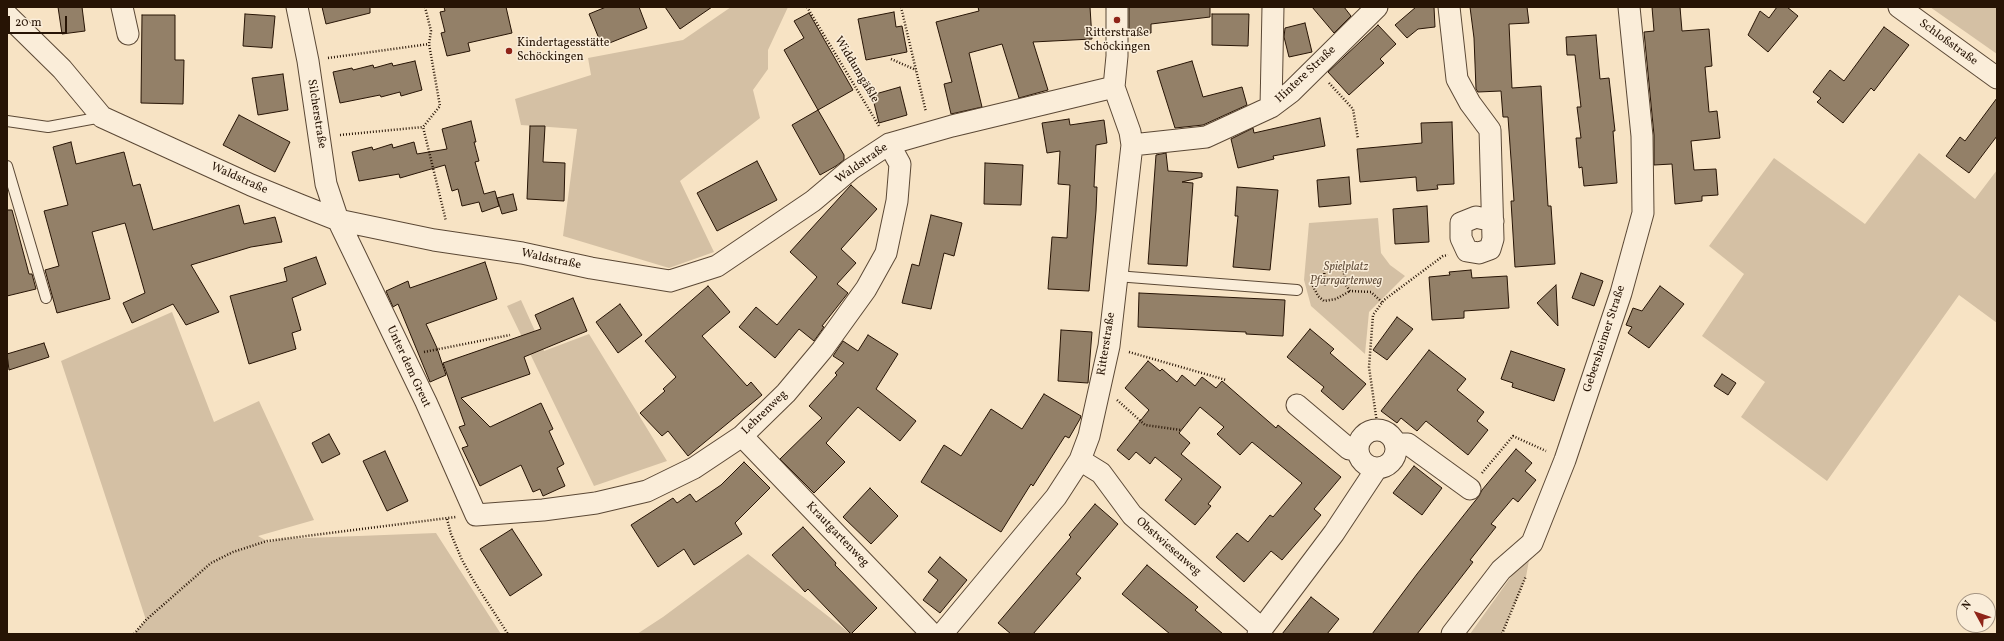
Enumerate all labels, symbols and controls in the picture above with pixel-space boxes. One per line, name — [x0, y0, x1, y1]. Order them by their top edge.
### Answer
scale bar — [10, 8, 69, 34]
text: 20 m — [15, 15, 42, 31]
marker: Ritterstraße Schöckingen — [1112, 15, 1122, 25]
street label: Schloßstraße — [1916, 17, 1980, 69]
place label: Ritterstraße Schöckingen — [1084, 27, 1150, 55]
street label: Widdumgäßle — [831, 34, 881, 106]
place label: Kindertagesstätte Schöckingen — [517, 37, 610, 65]
street label: Hintere Straße — [1273, 43, 1339, 107]
marker: Kindertagesstätte Schöckingen — [504, 46, 514, 56]
street label: Silcherstraße — [303, 78, 329, 150]
street label: Waldstraße — [833, 141, 891, 187]
street label: Waldstraße — [208, 160, 270, 198]
street label: Waldstraße — [520, 247, 582, 273]
park label: Spielplatz Pfarrgartenweg — [1310, 261, 1382, 289]
street label: Gebersheimer Straße — [1581, 284, 1629, 394]
street label: Ritterstraße — [1095, 311, 1119, 377]
street label: Unter dem Greut — [383, 324, 433, 410]
street label: Lehrenweg — [739, 388, 791, 438]
street label: Krautgartenweg — [802, 500, 872, 570]
street label: Obstwiesenweg — [1132, 515, 1204, 579]
north arrow — [1956, 593, 1996, 633]
text: N — [1959, 598, 1976, 613]

